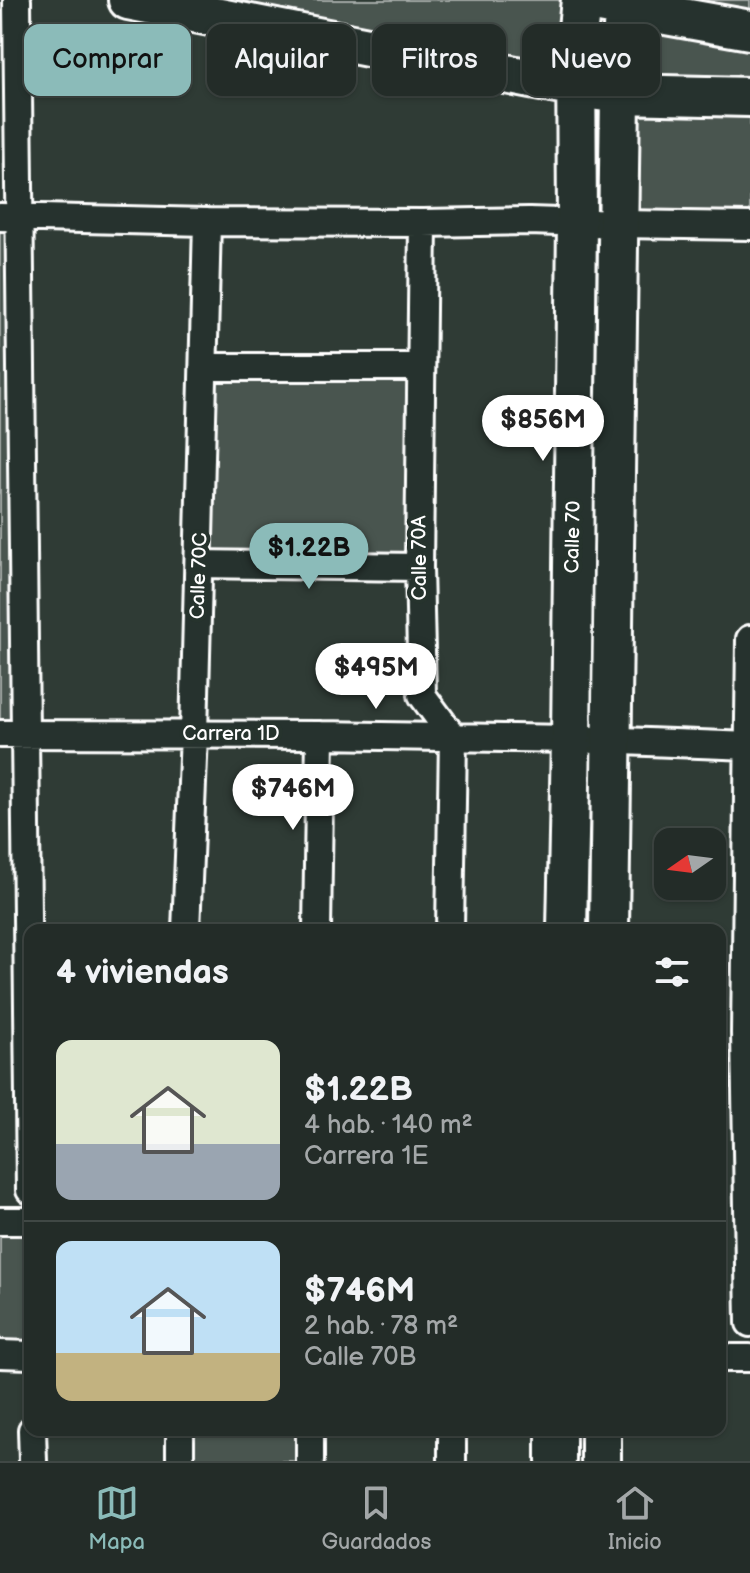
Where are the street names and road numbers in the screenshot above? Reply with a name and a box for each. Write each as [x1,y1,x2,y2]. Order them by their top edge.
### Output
street label: Calle 70 [560,500,586,574]
street label: Calle 70A [408,515,432,600]
street label: Calle 70C [185,532,213,620]
street label: Carrera 1D [182,722,280,746]

